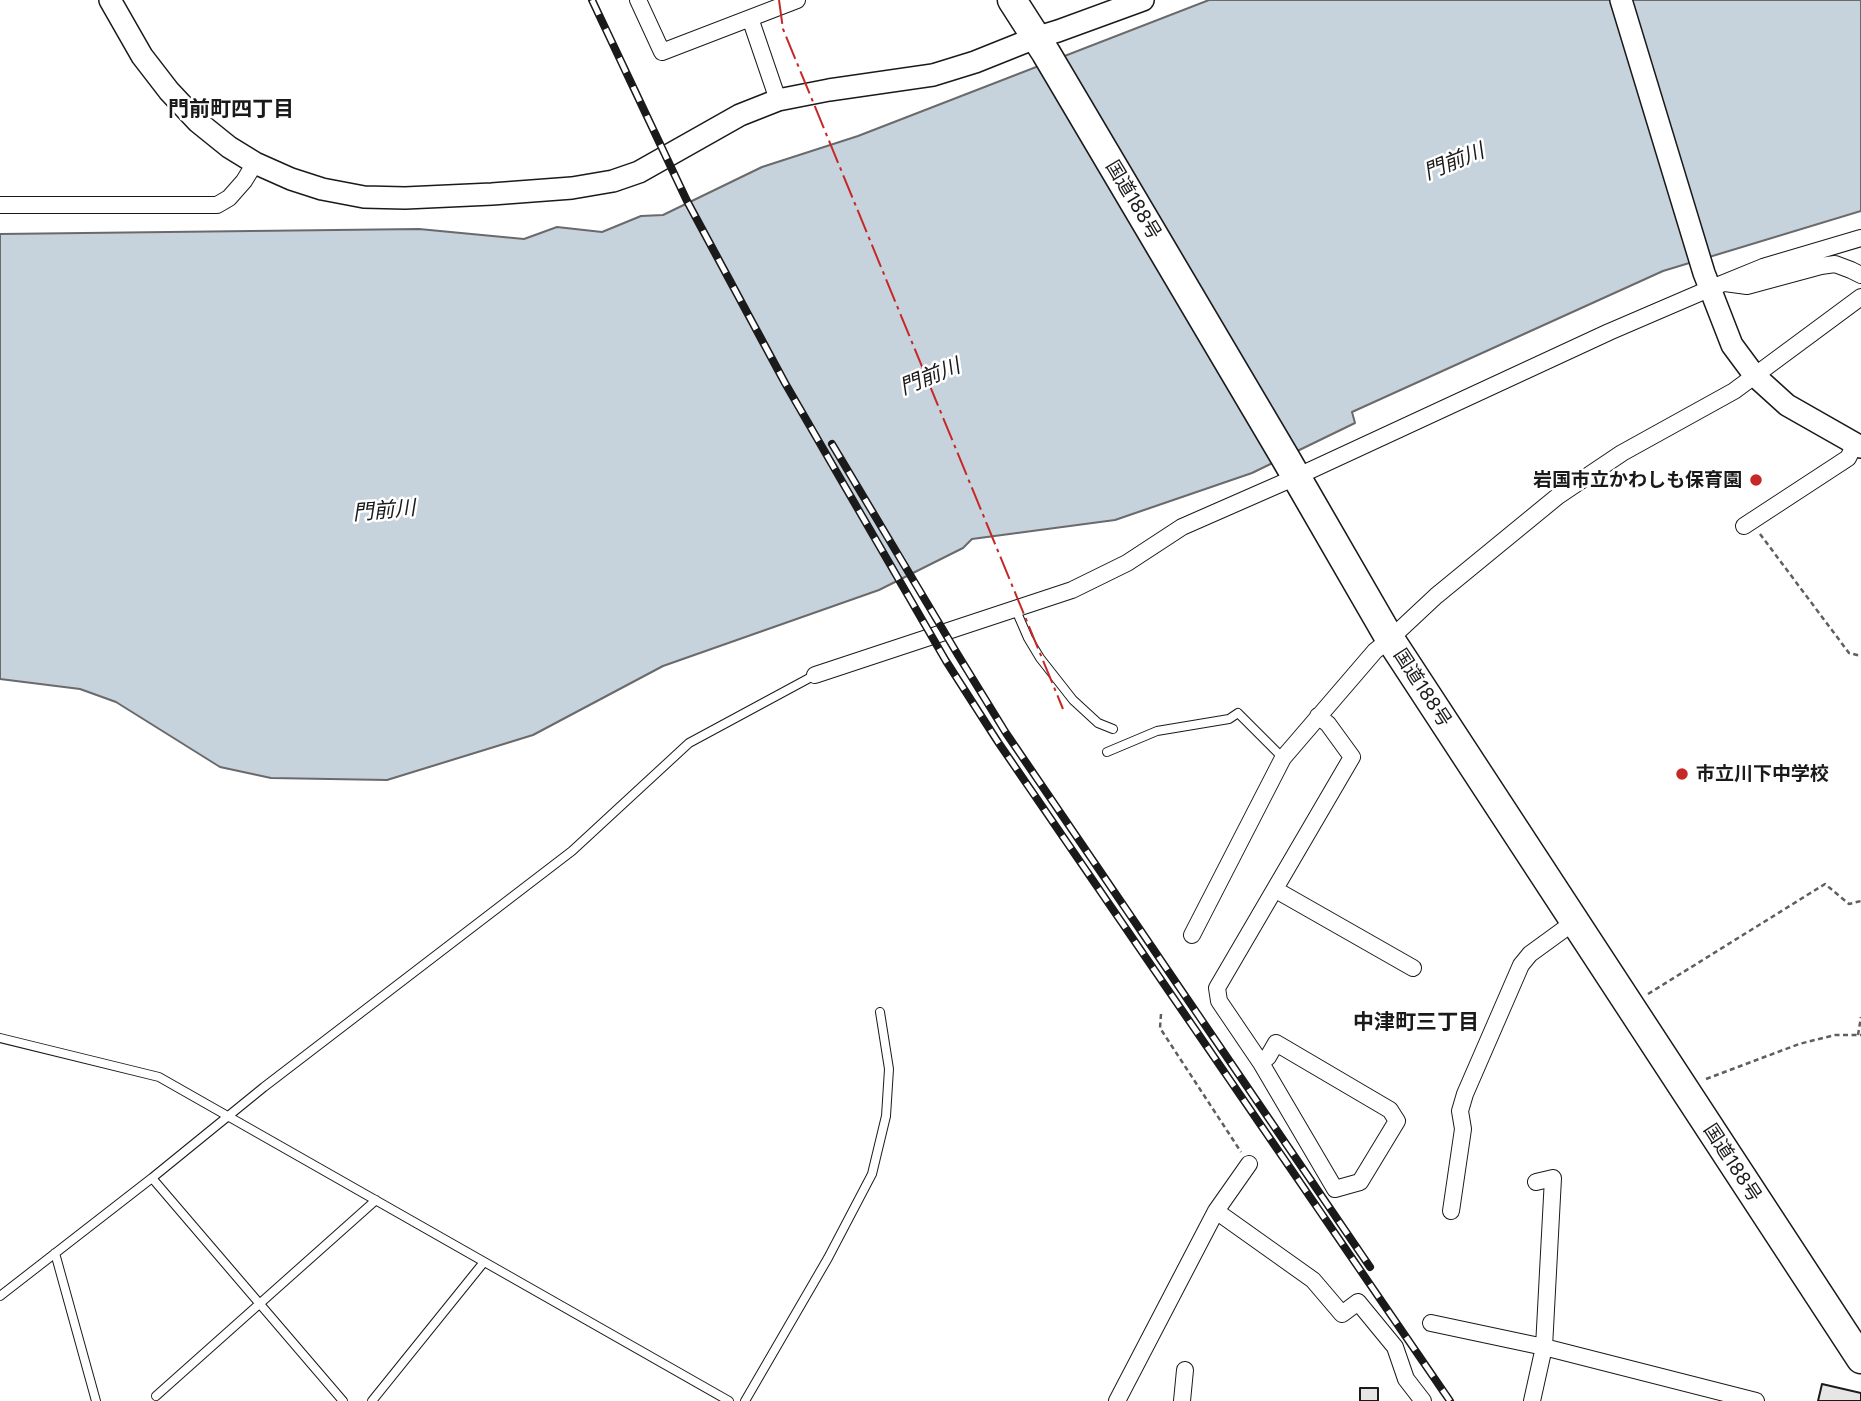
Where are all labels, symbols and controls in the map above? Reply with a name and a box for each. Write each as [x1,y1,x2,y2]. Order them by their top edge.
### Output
district label: 門前町四丁目 [168,97,294,123]
water label: 門前川 [1420,139,1488,185]
street label: 国道188号 [1101,156,1165,244]
water label: 門前川 [896,354,964,400]
place label: 岩国市立かわしも保育園 [1533,469,1742,491]
marker: 岩国市立かわしも保育園 [1748,472,1764,488]
water label: 門前川 [352,496,416,526]
street label: 国道188号 [1388,645,1456,731]
place label: 市立川下中学校 [1696,763,1829,785]
marker: 市立川下中学校 [1674,766,1690,782]
district label: 中津町三丁目 [1353,1010,1479,1036]
street label: 国道188号 [1698,1120,1766,1206]

